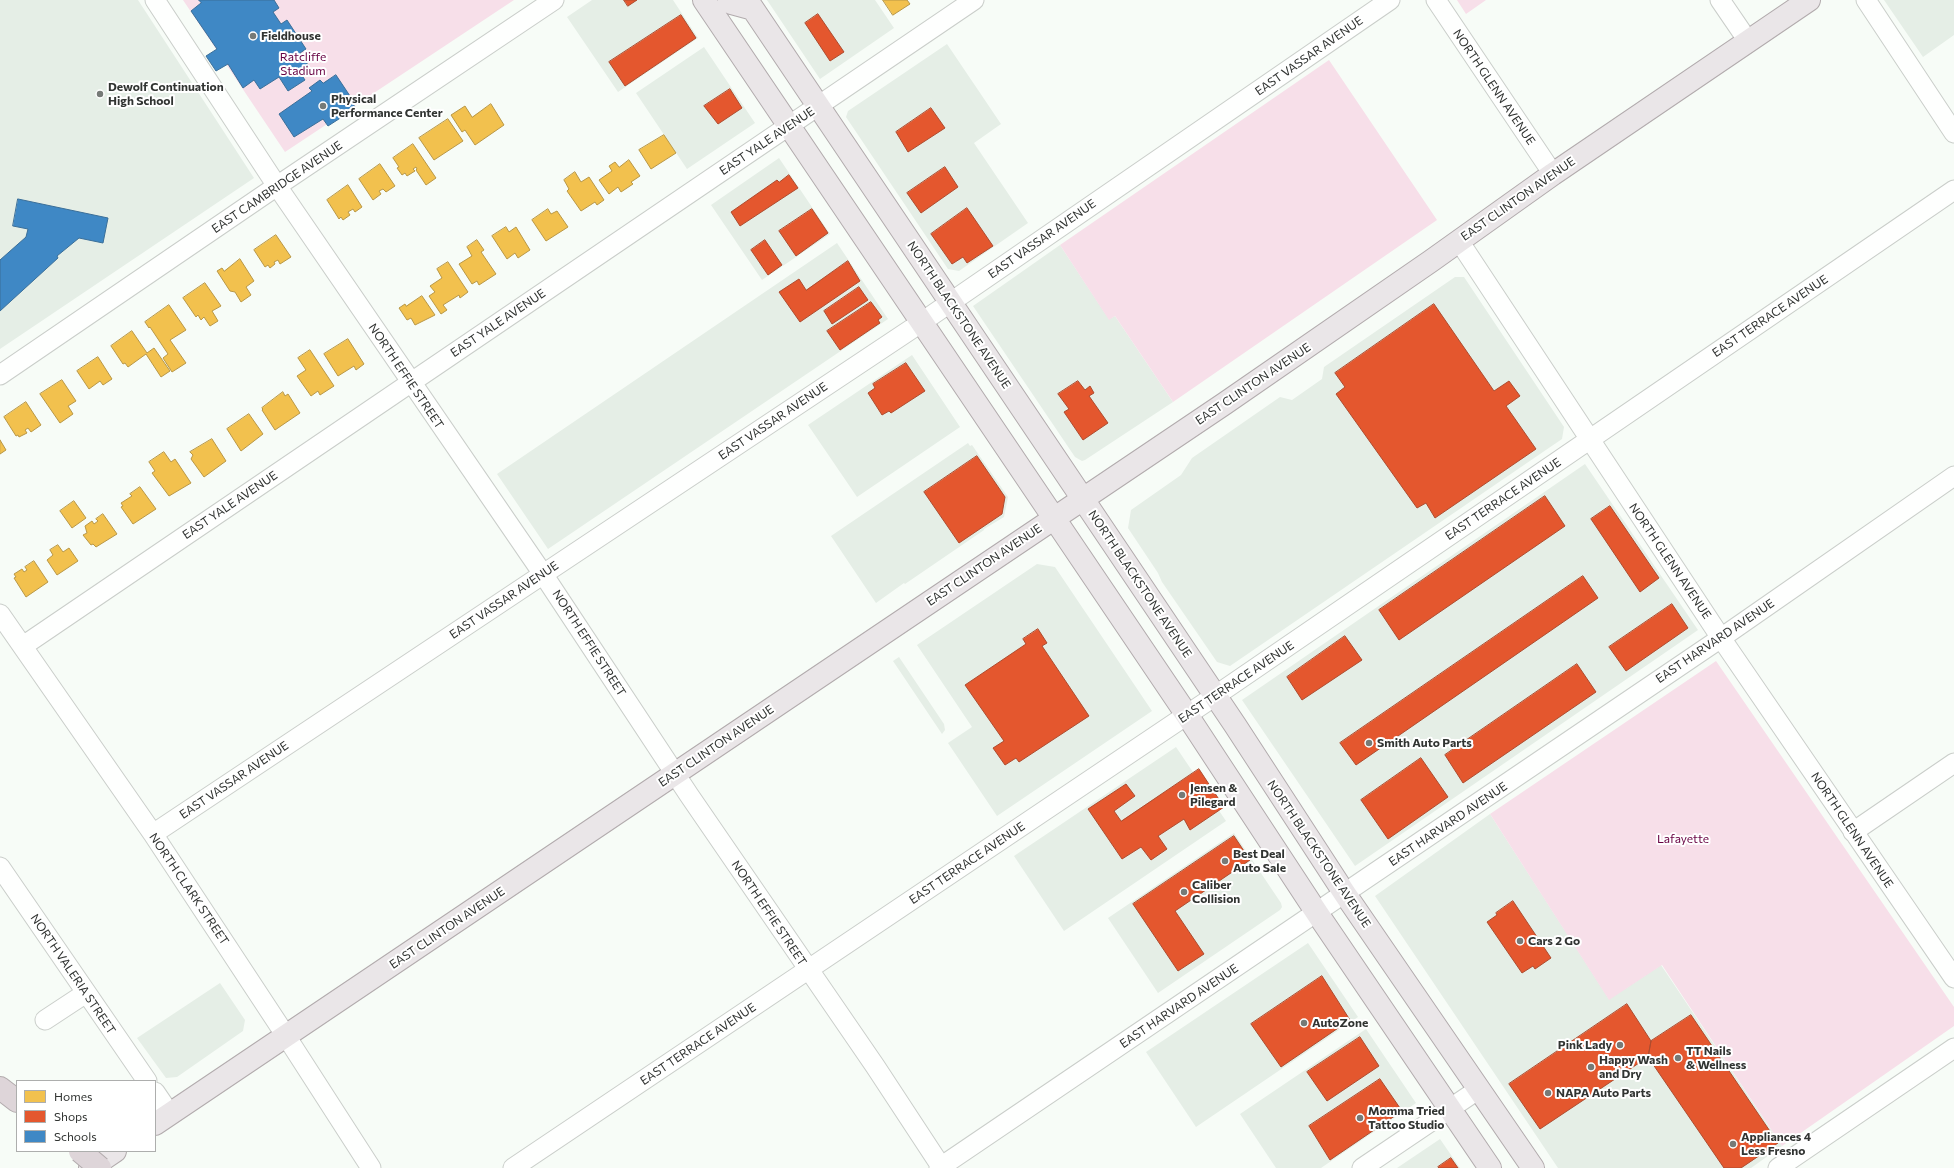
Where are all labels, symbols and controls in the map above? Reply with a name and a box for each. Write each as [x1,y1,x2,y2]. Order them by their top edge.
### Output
street label: EAST VASSAR AVENUE [1252,13,1366,99]
street label: NORTH GLENN AVENUE [1450,26,1538,148]
place label: Fieldhouse [261,29,321,43]
marker: Fieldhouse [248,31,258,41]
park label: Ratcliffe Stadium [280,50,326,78]
place label: Dewolf Continuation High School [108,80,224,108]
marker: Dewolf Continuation High School [95,89,105,99]
place label: Physical Performance Center [331,92,443,120]
marker: Physical Performance Center [318,101,328,111]
street label: EAST YALE AVENUE [717,104,817,178]
street label: EAST CAMBRIDGE AVENUE [209,138,345,236]
street label: EAST CLINTON AVENUE [1458,154,1578,244]
street label: EAST VASSAR AVENUE [985,196,1099,282]
street label: NORTH BLACKSTONE AVENUE [904,239,1014,391]
street label: EAST TERRACE AVENUE [1709,272,1831,360]
street label: EAST YALE AVENUE [448,286,548,360]
street label: NORTH EFFIE STREET [365,321,447,431]
street label: EAST CLINTON AVENUE [1193,340,1313,428]
street label: EAST VASSAR AVENUE [716,379,830,463]
street label: EAST TERRACE AVENUE [1442,455,1564,543]
street label: EAST YALE AVENUE [180,468,280,542]
street label: NORTH GLENN AVENUE [1626,500,1714,622]
street label: NORTH BLACKSTONE AVENUE [1085,508,1195,660]
street label: EAST CLINTON AVENUE [924,521,1044,609]
street label: EAST VASSAR AVENUE [447,558,561,642]
street label: NORTH EFFIE STREET [549,587,629,699]
street label: EAST HARVARD AVENUE [1653,596,1777,686]
street label: EAST TERRACE AVENUE [1175,638,1297,726]
street label: EAST CLINTON AVENUE [656,702,776,790]
place label: Smith Auto Parts [1377,736,1472,750]
street label: EAST VASSAR AVENUE [177,738,291,822]
marker: Smith Auto Parts [1364,738,1374,748]
street label: NORTH GLENN AVENUE [1808,769,1896,891]
street label: NORTH BLACKSTONE AVENUE [1264,778,1374,930]
street label: EAST HARVARD AVENUE [1386,779,1510,869]
place label: Jensen & Pilegard [1190,781,1237,809]
marker: Jensen & Pilegard [1177,790,1187,800]
street label: EAST TERRACE AVENUE [906,819,1028,907]
street label: NORTH CLARK STREET [146,830,232,948]
park label: Lafayette [1657,832,1709,846]
place label: Best Deal Auto Sale [1233,847,1286,875]
marker: Best Deal Auto Sale [1220,856,1230,866]
street label: NORTH EFFIE STREET [728,858,810,968]
place label: Caliber Collision [1192,878,1240,906]
street label: EAST CLINTON AVENUE [387,884,507,972]
marker: Caliber Collision [1179,887,1189,897]
street label: NORTH VALERIA STREET [27,911,119,1037]
place label: Cars 2 Go [1528,934,1580,948]
marker: Cars 2 Go [1515,936,1525,946]
street label: EAST HARVARD AVENUE [1117,961,1241,1051]
street label: EAST TERRACE AVENUE [637,1000,759,1088]
place label: AutoZone [1312,1016,1368,1030]
marker: AutoZone [1299,1018,1309,1028]
place label: Pink Lady [1558,1038,1612,1052]
marker: Pink Lady [1615,1040,1625,1050]
place label: TT Nails & Wellness [1686,1044,1746,1072]
place label: Happy Wash and Dry [1599,1053,1668,1081]
marker: TT Nails & Wellness [1673,1053,1683,1063]
marker: Happy Wash and Dry [1586,1062,1596,1072]
legend [16,1080,156,1152]
place label: NAPA Auto Parts [1556,1086,1651,1100]
marker: NAPA Auto Parts [1543,1088,1553,1098]
text: Homes [54,1089,92,1103]
place label: Momma Tried Tattoo Studio [1368,1104,1445,1132]
text: Shops [54,1109,88,1123]
marker: Momma Tried Tattoo Studio [1355,1113,1365,1123]
text: Schools [54,1129,97,1143]
place label: Appliances 4 Less Fresno [1741,1130,1811,1158]
marker: Appliances 4 Less Fresno [1728,1139,1738,1149]

